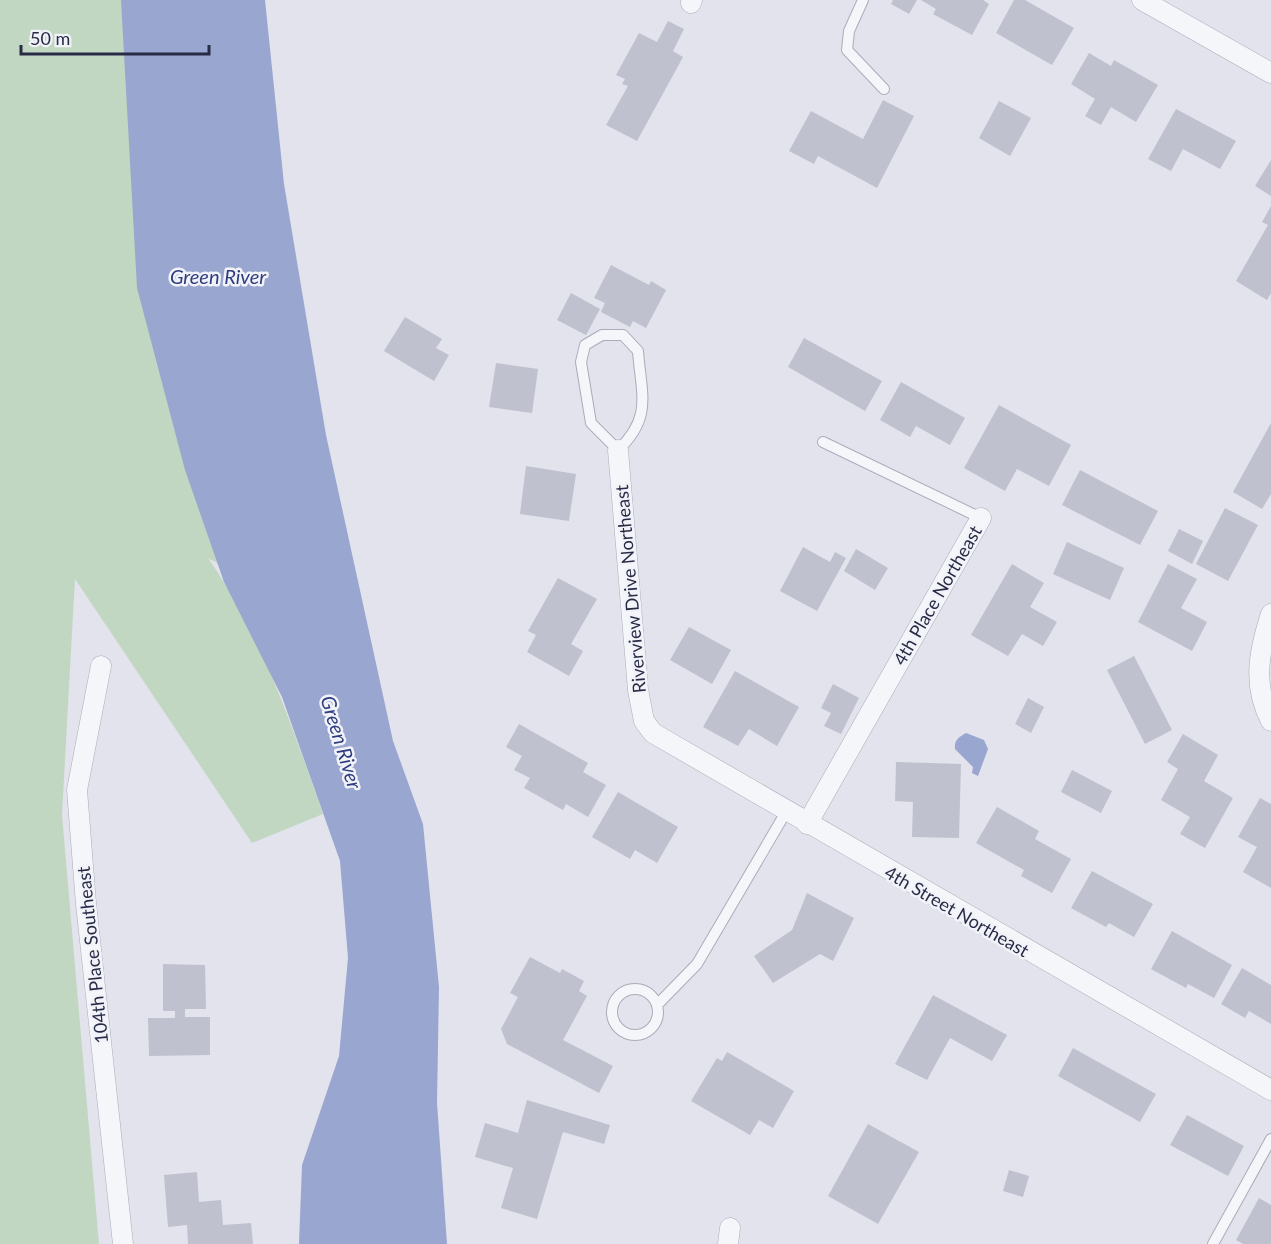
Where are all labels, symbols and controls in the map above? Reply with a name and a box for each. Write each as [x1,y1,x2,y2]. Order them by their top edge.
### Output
scale bar [21,18,208,56]
text: 50 m [30,27,70,49]
water label: Green River [170,264,267,288]
street label: Riverview Drive Northeast [610,483,650,694]
street label: 4th Place Northeast [888,521,986,669]
water label: Green River [316,693,368,793]
street label: 4th Street Northeast [881,861,1034,962]
street label: 104th Place Southeast [72,865,112,1045]

